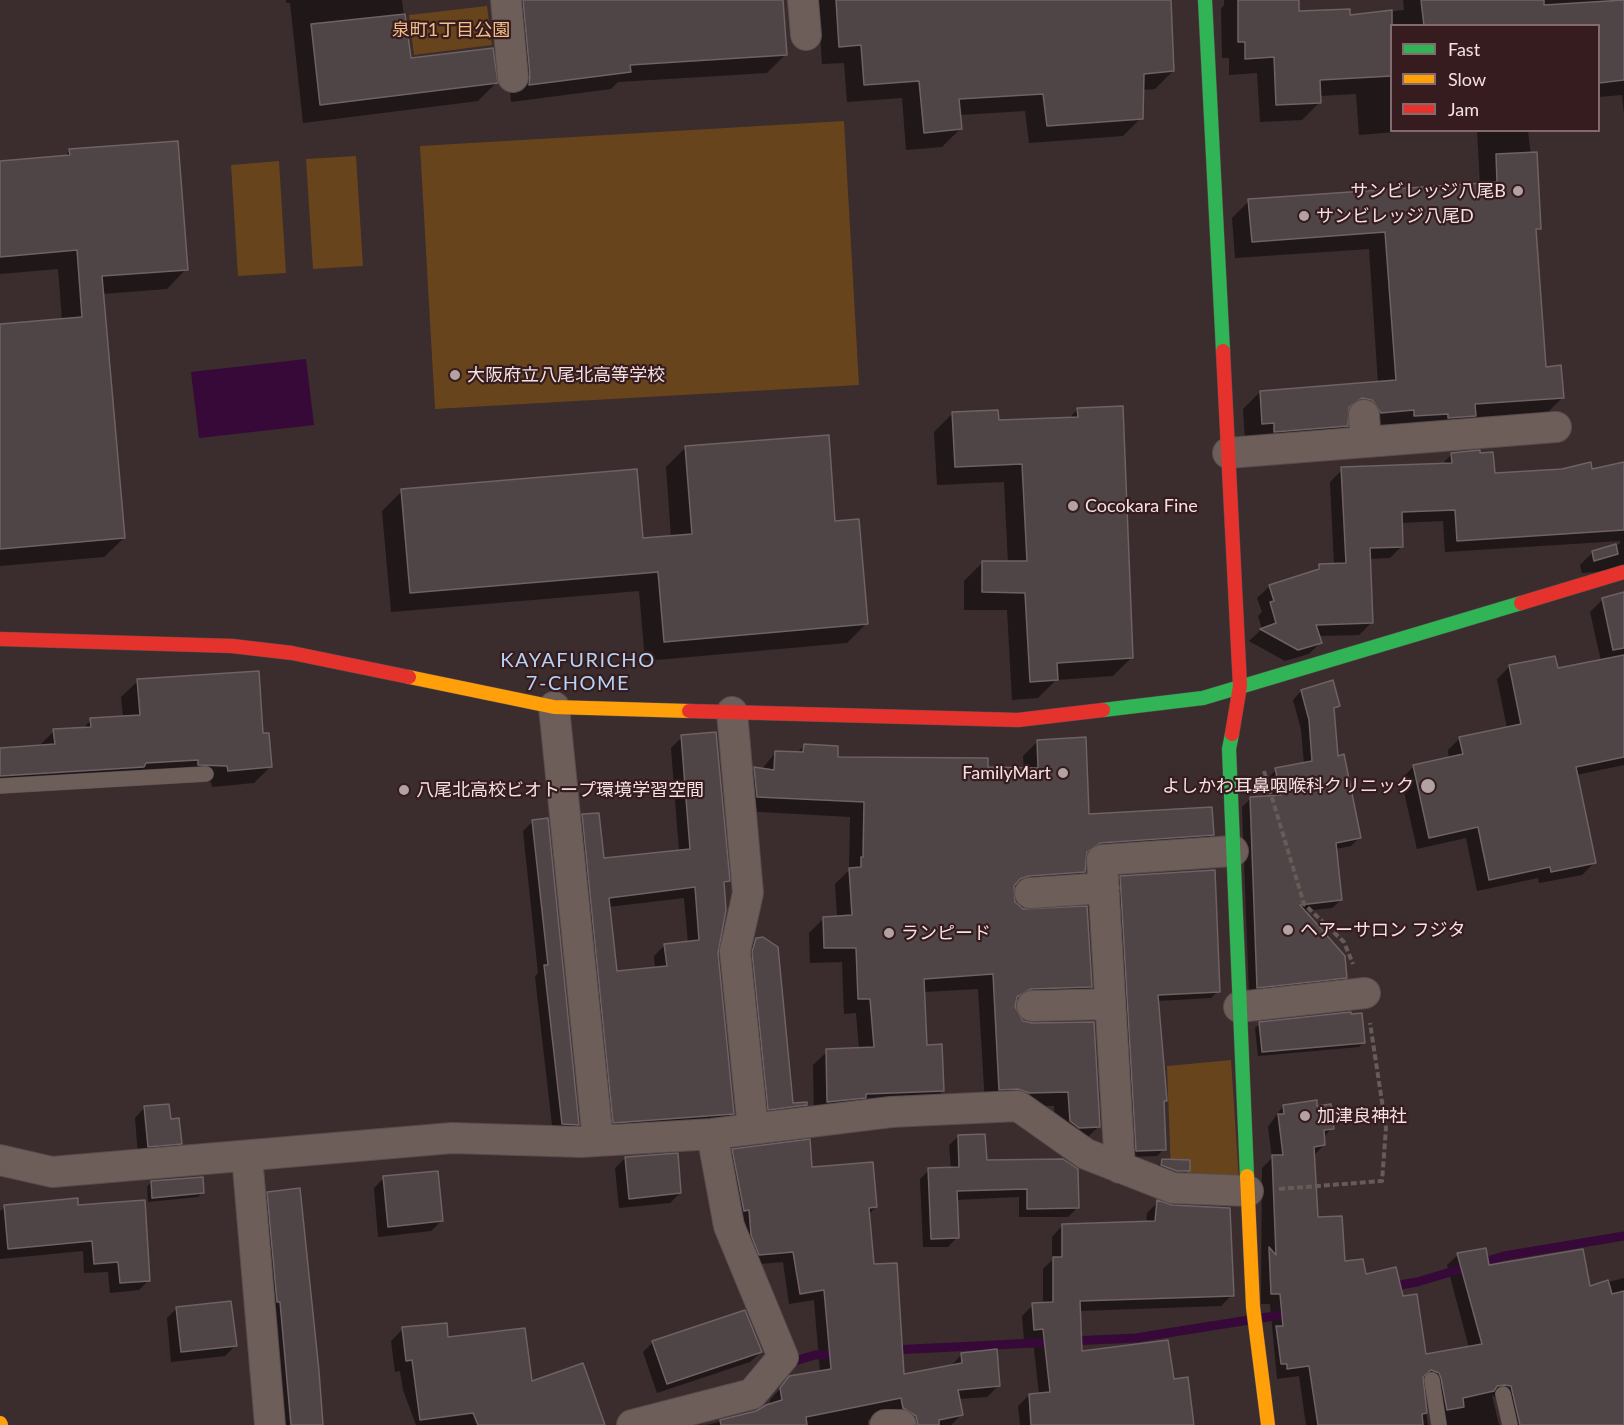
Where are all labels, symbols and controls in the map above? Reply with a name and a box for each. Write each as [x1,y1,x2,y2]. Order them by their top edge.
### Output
park label: 泉町1丁目公園 [392,19,510,41]
legend [1390,24,1600,132]
text: Fast [1448,38,1480,60]
text: Slow [1448,68,1486,90]
text: Jam [1448,98,1479,120]
place label: サンビレッジ八尾B [1350,180,1506,202]
marker: サンビレッジ八尾B [1511,184,1525,198]
place label: サンビレッジ八尾D [1316,205,1474,227]
marker: サンビレッジ八尾D [1297,209,1311,223]
place label: 大阪府立八尾北高等学校 [467,364,665,386]
marker: 大阪府立八尾北高等学校 [448,368,462,382]
place label: Cocokara Fine [1085,495,1198,517]
marker: Cocokara Fine [1066,499,1080,513]
district label: KAYAFURICHO 7-CHOME [500,649,656,696]
place label: FamilyMart [962,762,1051,784]
marker: FamilyMart [1056,766,1070,780]
place label: よしかわ耳鼻咽喉科クリニック [1162,775,1414,797]
marker: よしかわ耳鼻咽喉科クリニック [1419,777,1437,795]
place label: 八尾北高校ビオトープ環境学習空間 [416,779,704,801]
marker: 八尾北高校ビオトープ環境学習空間 [397,783,411,797]
place label: ヘアーサロン フジタ [1300,919,1466,941]
place label: ランピード [901,922,991,944]
marker: ヘアーサロン フジタ [1281,923,1295,937]
marker: ランピード [882,926,896,940]
place label: 加津良神社 [1317,1105,1407,1127]
marker: 加津良神社 [1298,1109,1312,1123]

